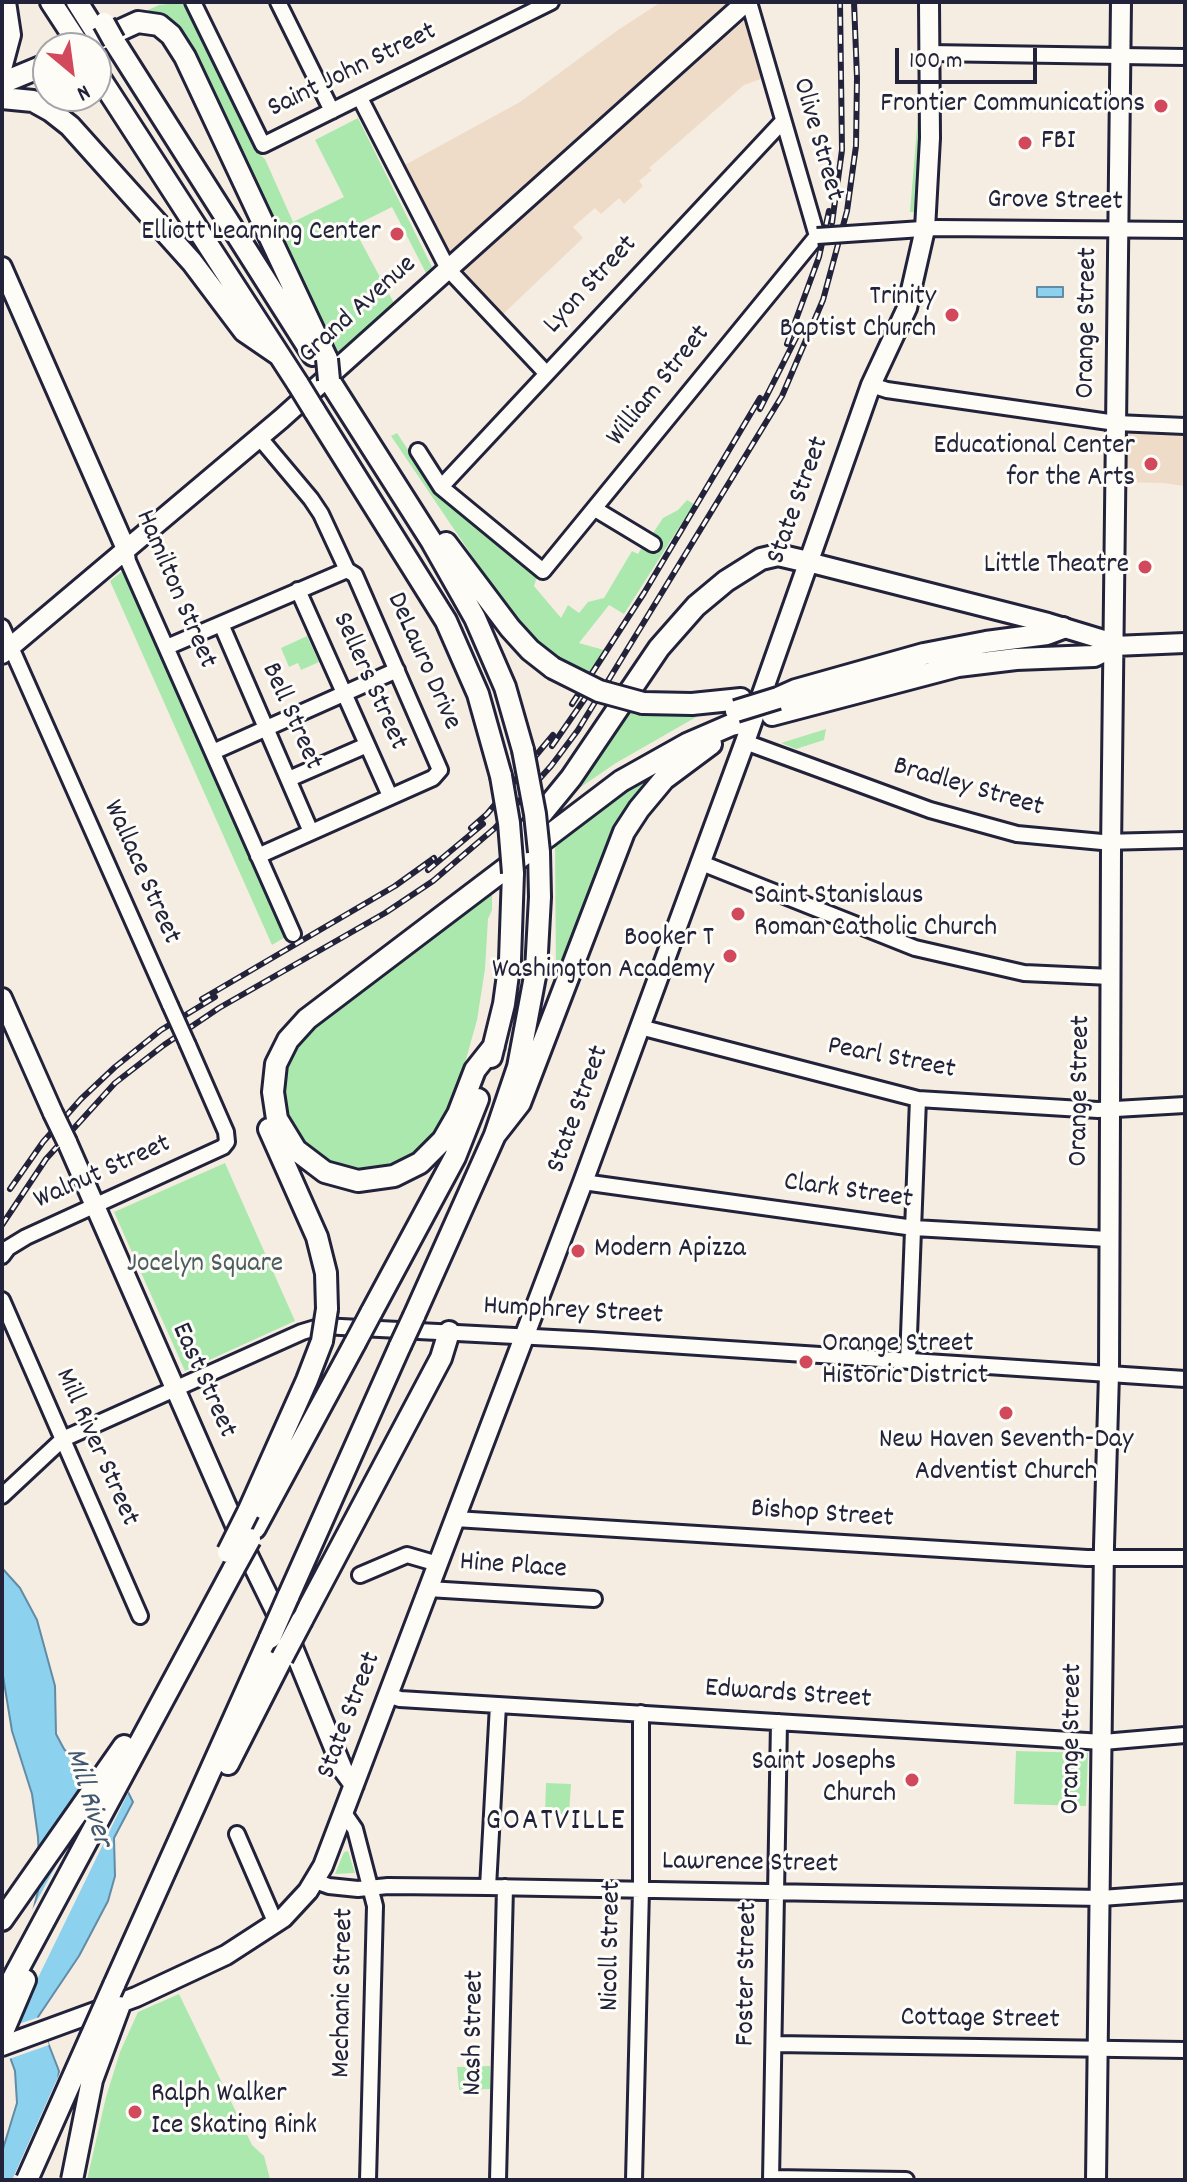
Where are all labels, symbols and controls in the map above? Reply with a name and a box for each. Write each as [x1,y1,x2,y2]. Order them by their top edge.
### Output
street label: Saint John Street [263,17,443,127]
north arrow [32,32,112,112]
scale bar [899,32,1041,82]
text: 100 m [909,45,962,79]
text: N [71,75,95,108]
street label: Olive Street [782,75,850,205]
place label: Frontier Communications [880,89,1145,123]
marker: Frontier Communications [1152,97,1170,115]
place label: FBI [1041,126,1075,160]
marker: FBI [1016,134,1034,152]
street label: Grove Street [987,185,1123,221]
place label: Elliott Learning Center [141,217,381,251]
marker: Elliott Learning Center [388,225,406,243]
street label: Lyon Street [538,230,646,342]
street label: Orange Street [1071,247,1107,399]
street label: Grand Avenue [293,249,425,373]
place label: Trinity Baptist Church [780,282,936,348]
marker: Trinity Baptist Church [943,306,961,324]
street label: William Street [601,320,719,454]
place label: Educational Center for the Arts [934,431,1135,497]
street label: State Street [761,433,839,569]
marker: Educational Center for the Arts [1142,455,1160,473]
street label: Hamilton Street [126,506,222,674]
place label: Little Theatre [984,550,1129,584]
marker: Little Theatre [1136,558,1154,576]
street label: DeLauro Drive [377,588,467,736]
street label: Sellers Street [323,608,413,756]
street label: Bell Street [252,658,328,776]
street label: Bradley Street [889,752,1047,826]
street label: Wallace Street [93,796,187,950]
place label: Saint Stanislaus Roman Catholic Church [754,881,997,947]
marker: Saint Stanislaus Roman Catholic Church [729,905,747,923]
place label: Booker T Washington Academy [492,923,714,989]
marker: Booker T Washington Academy [721,947,739,965]
street label: Orange Street [1064,1015,1100,1167]
street label: Pearl Street [824,1031,958,1089]
street label: State Street [541,1042,619,1178]
street label: Walnut Street [30,1129,176,1219]
street label: Clark Street [781,1167,915,1219]
place label: Modern Apizza [594,1234,746,1268]
marker: Modern Apizza [569,1242,587,1260]
park label: Jocelyn Square [127,1249,283,1283]
street label: Humphrey Street [482,1292,664,1334]
street label: East Street [162,1318,242,1444]
place label: Orange Street Historic District [822,1329,988,1395]
marker: Orange Street Historic District [797,1353,815,1371]
street label: Mill River Street [45,1364,145,1532]
marker: New Haven Seventh-Day Adventist Church [997,1404,1015,1422]
place label: New Haven Seventh-Day Adventist Church [879,1425,1133,1491]
street label: Bishop Street [750,1494,894,1538]
street label: Hine Place [458,1548,568,1588]
street label: State Street [311,1648,391,1784]
street label: Orange Street [1056,1663,1092,1815]
street label: Edwards Street [704,1673,872,1719]
water label: Mill River [54,1744,118,1852]
place label: Saint Josephs Church [751,1747,896,1813]
marker: Saint Josephs Church [903,1771,921,1789]
district label: GOATVILLE [486,1806,626,1842]
street label: Lawrence Street [662,1847,838,1883]
street label: Nicoll Street [595,1880,631,2012]
street label: Foster Street [731,1902,767,2046]
street label: Mechanic Street [327,1908,363,2078]
street label: Nash Street [458,1970,494,2096]
street label: Cottage Street [900,2003,1060,2039]
place label: Ralph Walker Ice Skating Rink [151,2079,317,2145]
marker: Ralph Walker Ice Skating Rink [126,2103,144,2121]

